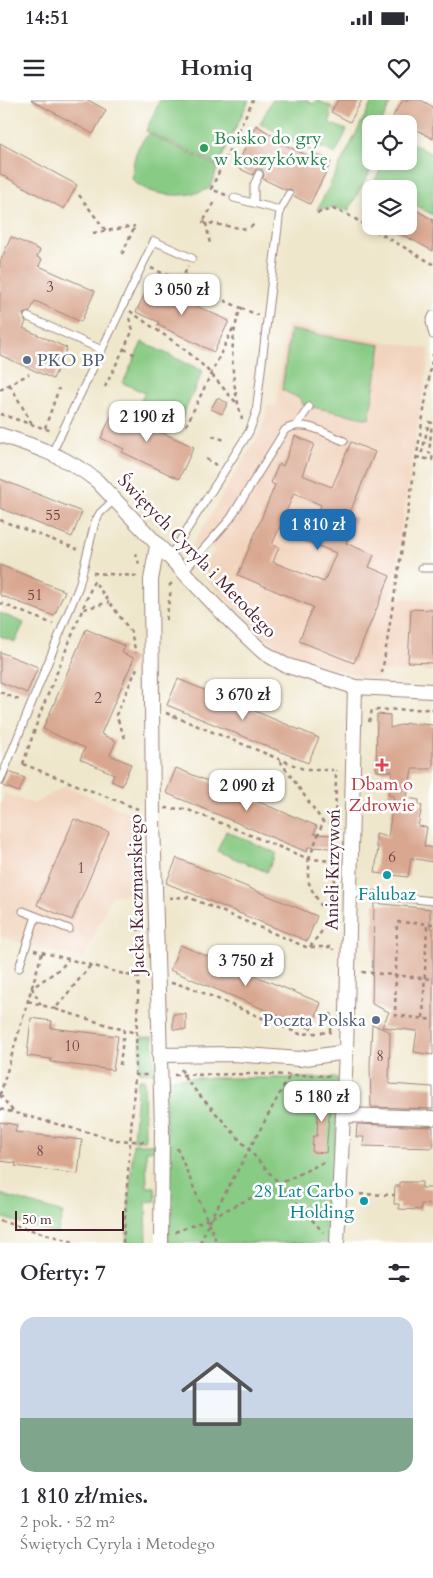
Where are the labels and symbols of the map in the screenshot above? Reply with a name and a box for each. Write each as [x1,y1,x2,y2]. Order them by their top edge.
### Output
place label: Boisko do gry w koszykówkę [214,126,328,172]
marker: Boisko do gry w koszykówkę [198,142,210,154]
pin: 3 050 zł [130,274,234,316]
house number: 3 [46,277,54,297]
place label: PKO BP [37,348,105,373]
marker: PKO BP [21,354,33,366]
pin: 2 190 zł [95,400,199,443]
street label: Świętych Cyryla i Metodego [112,468,282,644]
house number: 55 [45,505,61,525]
pin: 1 810 zł [266,508,370,551]
house number: 51 [27,585,43,605]
pin: 3 670 zł [191,678,295,721]
house number: 2 [94,688,102,708]
marker: Dbam o Zdrowie [376,759,388,771]
pin: 2 090 zł [195,770,299,812]
place label: Dbam o Zdrowie [349,772,415,818]
street label: Anieli Krzywoń [319,807,347,931]
street label: Jacka Kaczmarskiego [123,814,151,977]
house number: 6 [388,847,396,867]
house number: 1 [77,858,85,878]
marker: Falubaz [381,869,393,881]
place label: Falubaz [358,882,416,907]
pin: 3 750 zł [194,944,298,987]
place label: Poczta Polska [263,1008,366,1033]
marker: Poczta Polska [370,1014,382,1026]
house number: 10 [64,1036,80,1056]
house number: 8 [376,1046,384,1066]
pin: 5 180 zł [270,1080,374,1123]
house number: 8 [36,1141,44,1161]
place label: 28 Lat Carbo Holding [254,1179,355,1225]
marker: 28 Lat Carbo Holding [358,1195,370,1207]
scale bar [15,1208,124,1231]

